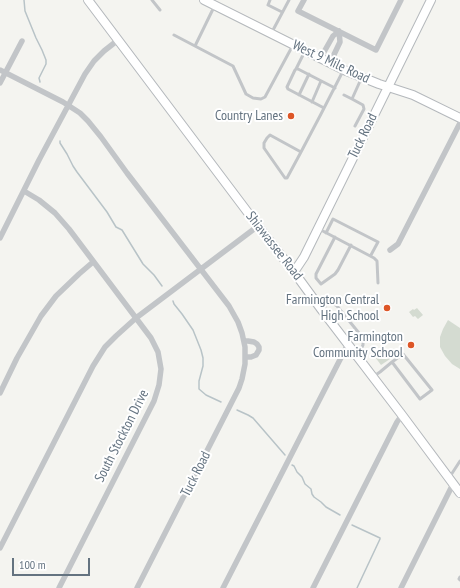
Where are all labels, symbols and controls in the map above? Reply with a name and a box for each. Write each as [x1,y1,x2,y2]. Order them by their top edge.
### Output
street label: West 9 Mile Road [290,37,372,87]
place label: Country Lanes [215,108,283,124]
marker: Country Lanes [286,111,296,121]
street label: Tuck Road [345,111,381,161]
street label: Shiawassee Road [242,208,306,284]
place label: Farmington Central High School [286,292,379,324]
marker: Farmington Central High School [382,303,392,313]
place label: Farmington Community School [313,329,403,362]
marker: Farmington Community School [406,340,416,350]
street label: South Stockton Drive [91,387,153,485]
street label: Tuck Road [178,449,214,499]
scale bar [14,550,92,576]
text: 100 m [19,557,46,572]

